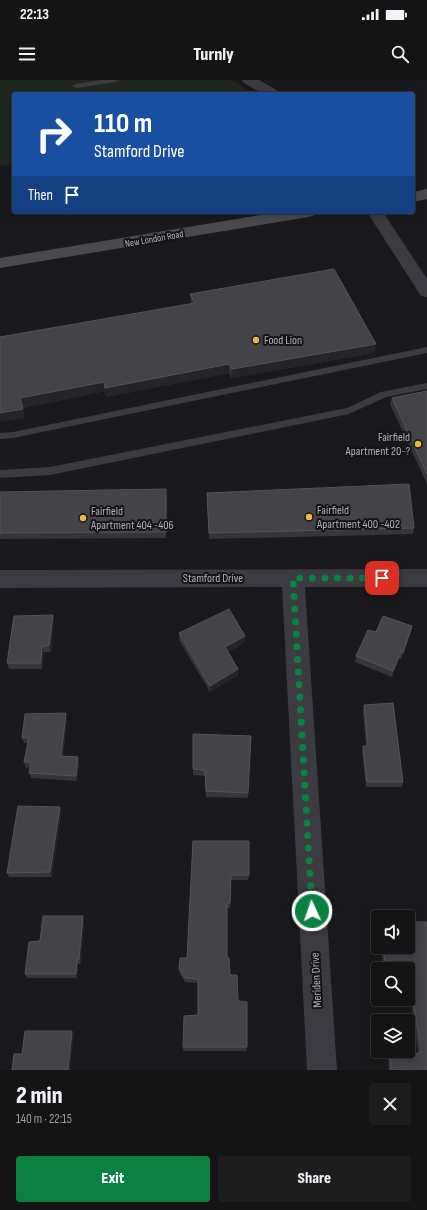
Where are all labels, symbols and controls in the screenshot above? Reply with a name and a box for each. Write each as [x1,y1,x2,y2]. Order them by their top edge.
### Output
text: 22:13 [20,5,49,24]
icon: menu [16,43,38,65]
icon: search [389,43,411,65]
text: Turnly [193,44,234,65]
text: 110 m [94,107,152,140]
icon: right [28,108,80,160]
text: Stamford Drive [94,141,185,162]
icon: arrive [61,184,83,206]
text: Then [28,186,53,205]
street label: New London Road [124,228,184,250]
place label: Food Lion [264,333,302,348]
marker: Food Lion [251,335,261,345]
place label: Fairfield Apartment 20-? [344,430,410,459]
marker: Fairfield Apartment 20-? [413,439,423,449]
place label: Fairfield Apartment 400 -402 [316,503,400,532]
place label: Fairfield Apartment 404 -406 [90,504,174,533]
marker: Fairfield Apartment 400 -402 [304,512,314,522]
marker: Fairfield Apartment 404 -406 [78,513,88,523]
pin [365,561,399,595]
icon: arrive [371,567,393,589]
street label: Stamford Drive [183,571,243,586]
position arrow [291,890,333,932]
map controls [371,910,415,1058]
button: sound [371,910,415,954]
street label: Meriden Drive [308,952,325,1008]
button: search [371,962,415,1006]
button: layers [371,1014,415,1058]
text: 2 min [16,1081,63,1110]
button: close [369,1083,411,1125]
text: 140 m · 22:15 [16,1111,72,1127]
button: Exit [16,1156,210,1202]
button: Share [218,1156,411,1202]

